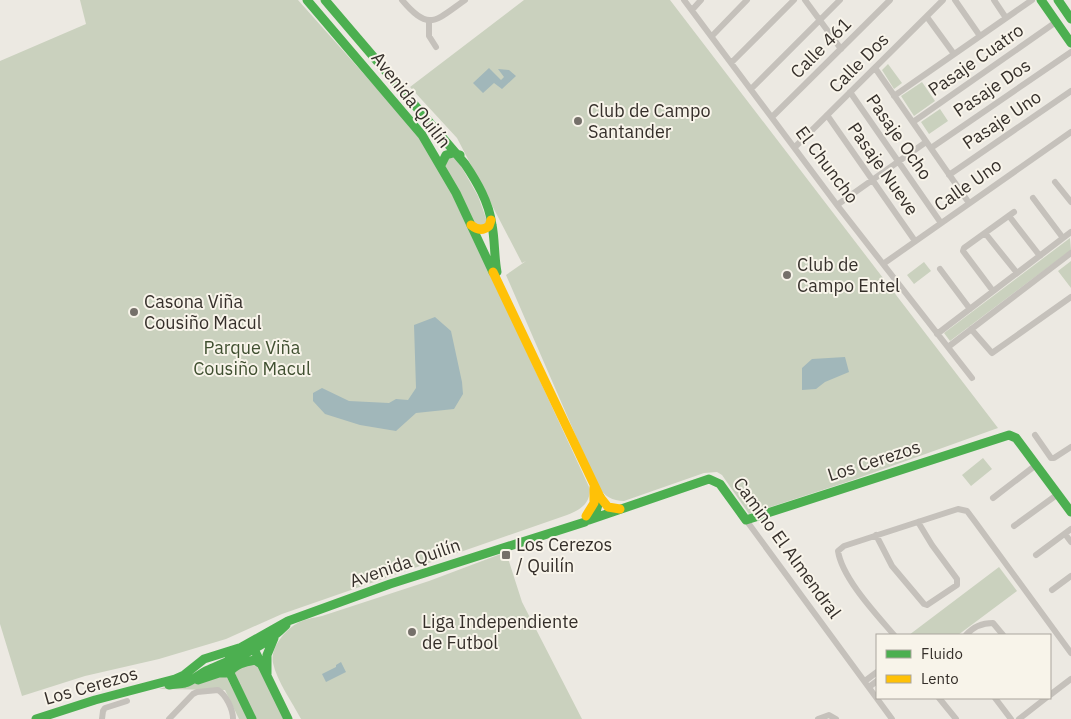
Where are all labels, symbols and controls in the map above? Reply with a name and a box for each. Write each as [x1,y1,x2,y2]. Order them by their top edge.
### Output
street label: Calle 461 [785,12,856,83]
street label: Pasaje Cuatro [924,18,1028,101]
street label: Calle Dos [824,28,893,97]
street label: Avenida Quilín [367,47,456,152]
street label: Pasaje Dos [949,53,1035,122]
street label: Pasaje Uno [958,85,1045,154]
street label: Pasaje Ocho [861,89,937,184]
place label: Club de Campo Santander [588,99,711,143]
marker: Club de Campo Santander [572,115,584,127]
street label: Pasaje Nueve [843,118,924,220]
street label: El Chuncho [791,121,864,208]
street label: Calle Uno [930,153,1006,216]
place label: Club de Campo Entel [797,253,900,297]
marker: Club de Campo Entel [781,269,793,281]
place label: Casona Viña Cousiño Macul [144,290,262,334]
marker: Casona Viña Cousiño Macul [128,306,140,318]
park label: Parque Viña Cousiño Macul [193,336,311,380]
street label: Los Cerezos [824,435,923,486]
street label: Camino El Almendral [728,473,846,623]
street label: Avenida Quilín [346,533,463,592]
place label: Los Cerezos / Quilín [516,533,612,577]
marker: Los Cerezos / Quilín [500,549,512,561]
place label: Liga Independiente de Futbol [422,610,578,654]
marker: Liga Independiente de Futbol [406,626,418,638]
legend [876,634,1051,699]
text: Fluido [921,644,963,663]
street label: Los Cerezos [41,661,140,710]
text: Lento [921,669,959,688]

